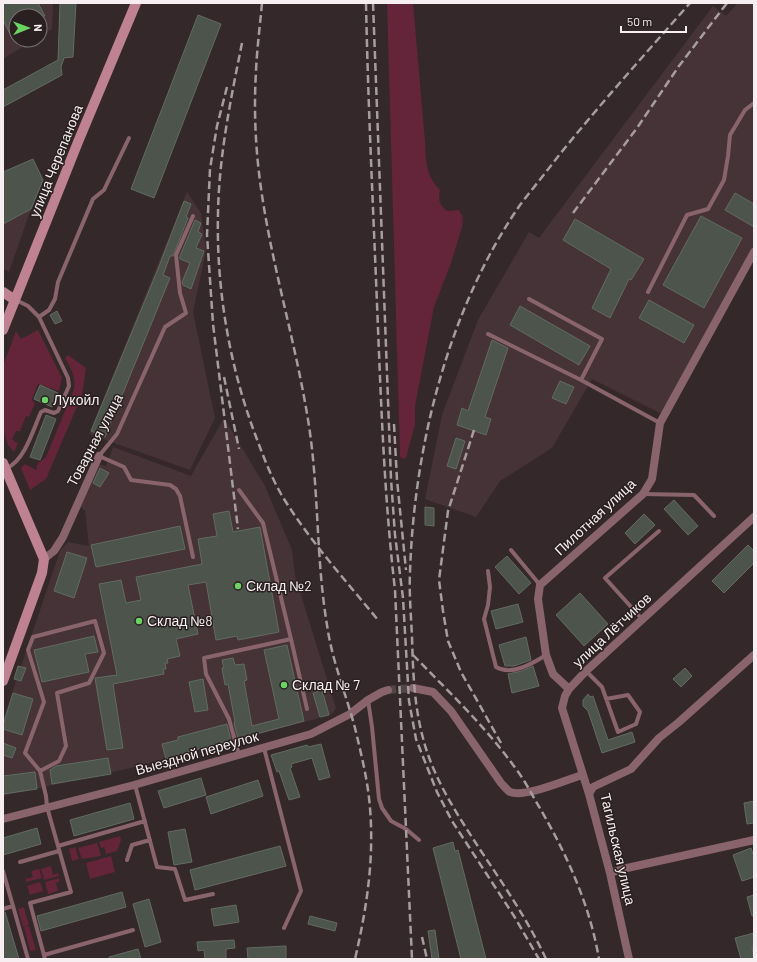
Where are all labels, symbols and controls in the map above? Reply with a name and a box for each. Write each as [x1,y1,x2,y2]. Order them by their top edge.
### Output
north arrow [8,8,48,48]
scale bar [621,8,686,34]
text: 50 m [627,14,652,28]
text: N [32,24,45,32]
street label: улица Черепанова [25,102,86,220]
street label: Товарная улица [63,390,126,489]
place label: Лукойл [53,391,99,408]
marker: Лукойл [40,395,50,405]
street label: Пилотная улица [551,475,639,558]
place label: Склад №2 [246,577,312,594]
marker: Склад №2 [233,581,243,591]
street label: улица Лётчиков [569,589,654,670]
place label: Склад №8 [147,612,213,629]
marker: Склад №8 [134,616,144,626]
place label: Склад № 7 [292,676,360,693]
marker: Склад № 7 [279,680,289,690]
street label: Выездной переулок [133,727,261,778]
street label: Тагильская улица [597,791,640,907]

